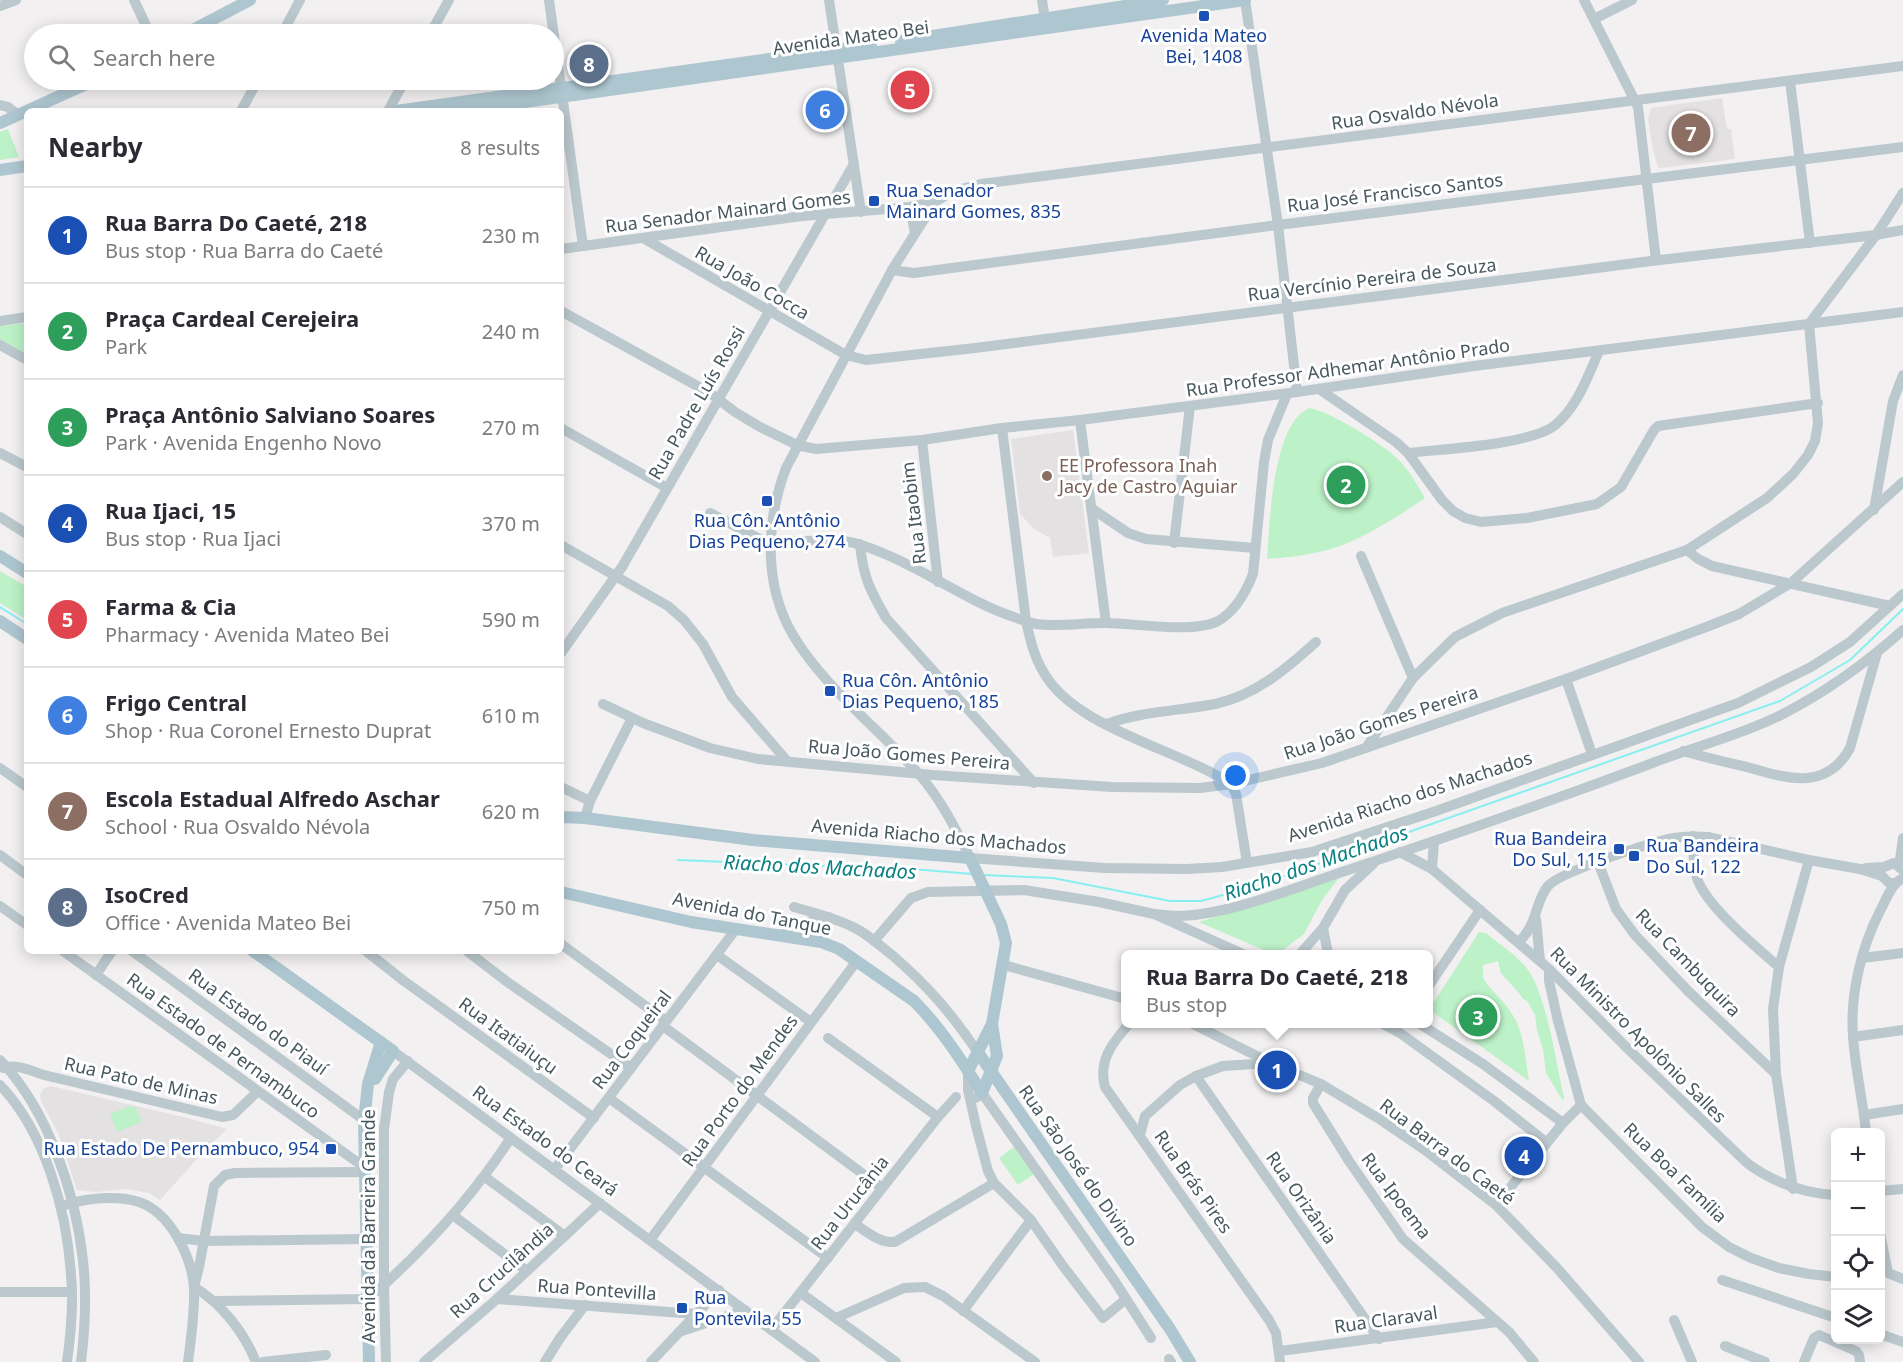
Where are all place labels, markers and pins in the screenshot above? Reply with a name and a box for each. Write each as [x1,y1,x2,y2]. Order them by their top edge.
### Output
marker: Avenida Mateo Bei, 1408 [1197,9,1211,23]
place label: Avenida Mateo Bei, 1408 [1141,23,1267,68]
pin: 8 [570,42,608,86]
pin: 5 [890,68,930,112]
pin: 6 [806,88,844,132]
pin: 7 [1672,110,1710,156]
place label: Rua Senador Mainard Gomes, 835 [886,178,1061,223]
marker: Rua Senador Mainard Gomes, 835 [867,194,881,208]
place label: EE Professora Inah Jacy de Castro Aguiar [1057,453,1238,498]
pin: 2 [1326,462,1366,508]
marker: EE Professora Inah Jacy de Castro Aguiar [1040,469,1054,483]
marker: Rua Côn. Antônio Dias Pequeno, 274 [760,494,774,508]
place label: Rua Côn. Antônio Dias Pequeno, 274 [689,508,845,553]
place label: Rua Côn. Antônio Dias Pequeno, 185 [842,668,999,713]
marker: Rua Côn. Antônio Dias Pequeno, 185 [823,684,837,698]
place label: Rua Bandeira Do Sul, 115 [1494,826,1607,871]
place label: Rua Bandeira Do Sul, 122 [1646,833,1759,878]
marker: Rua Bandeira Do Sul, 115 [1612,842,1626,856]
marker: Rua Bandeira Do Sul, 122 [1627,849,1641,863]
pin: 3 [1458,994,1498,1040]
pin: 1 [1258,1048,1296,1092]
pin: 4 [1504,1134,1544,1178]
place label: Rua Estado De Pernambuco, 954 [43,1136,319,1160]
marker: Rua Estado De Pernambuco, 954 [324,1142,338,1156]
place label: Rua Pontevila, 55 [694,1285,802,1330]
marker: Rua Pontevila, 55 [675,1301,689,1315]

